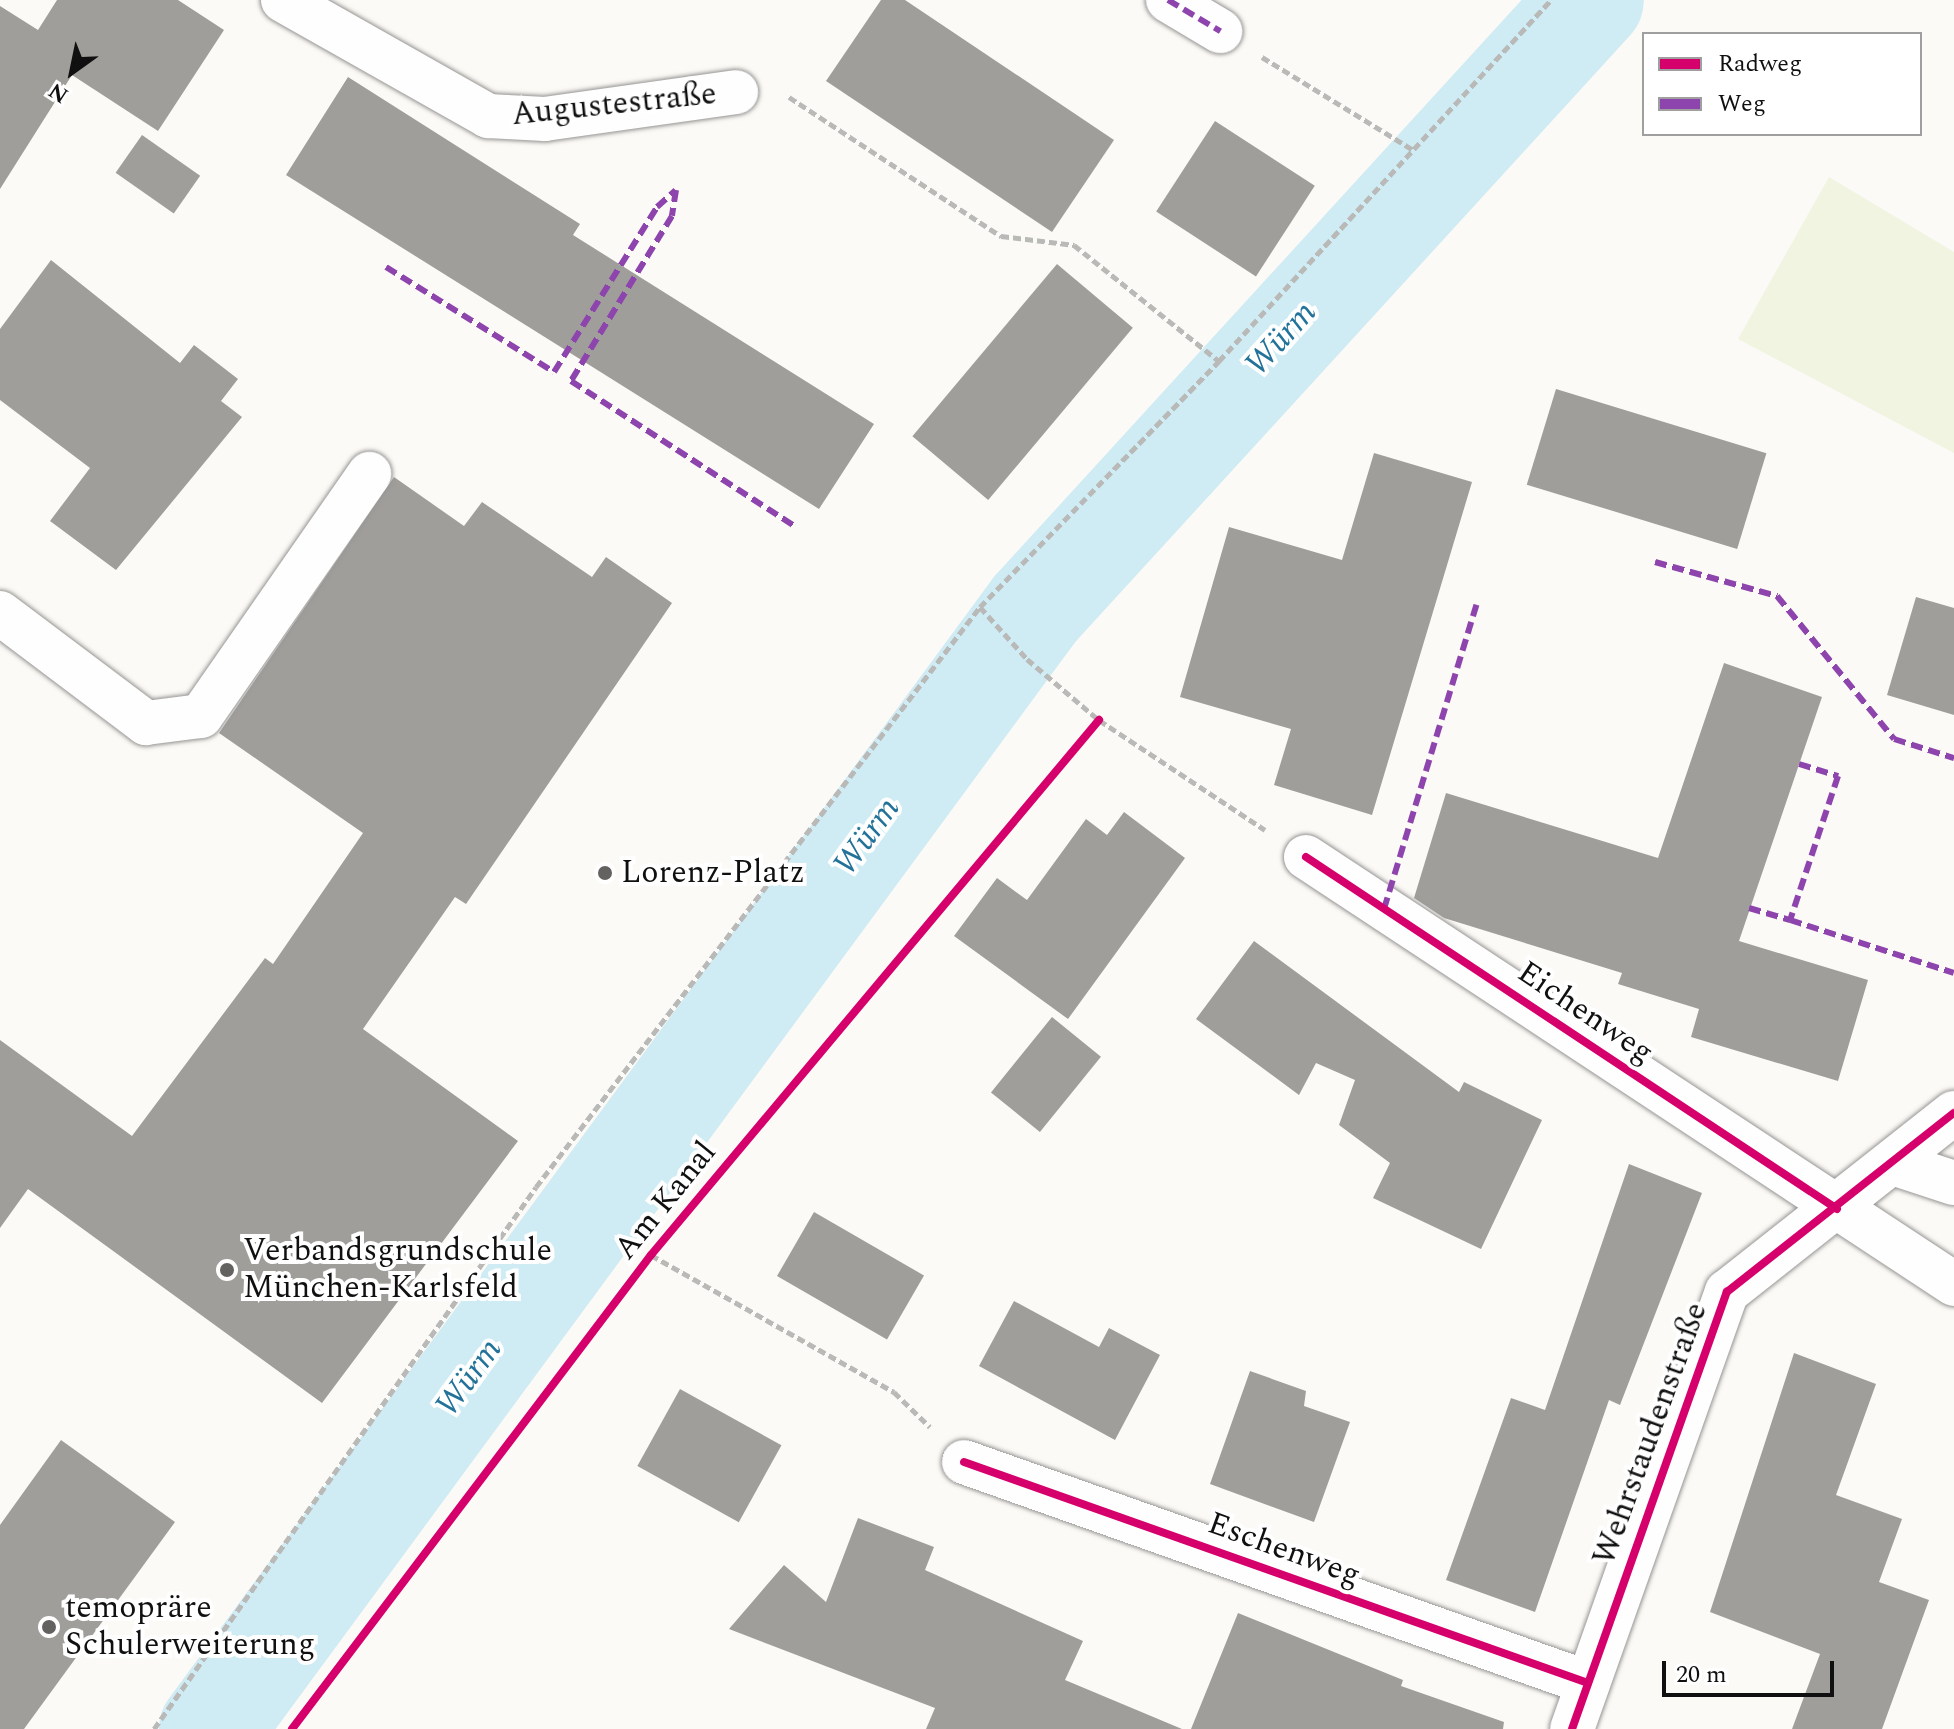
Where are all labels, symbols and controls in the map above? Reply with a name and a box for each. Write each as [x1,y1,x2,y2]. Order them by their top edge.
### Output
north arrow [32,32,112,112]
legend [1642,32,1922,136]
text: Radweg [1718,46,1802,82]
text: N [42,74,75,111]
street label: Augustestraße [510,75,718,135]
text: Weg [1718,86,1766,122]
water label: Würm [1237,293,1325,385]
water label: Würm [825,790,909,884]
place label: Lorenz-Platz [621,854,805,892]
marker: Lorenz-Platz [596,864,614,882]
street label: Eichenweg [1510,954,1660,1072]
street label: Am Kanal [607,1134,725,1268]
place label: Verbandsgrundschule München-Karlsfeld [243,1233,552,1308]
marker: Verbandsgrundschule München-Karlsfeld [218,1261,236,1279]
street label: Wehrstaudenstraße [1586,1297,1716,1571]
water label: Würm [427,1331,511,1425]
street label: Eschenweg [1202,1505,1366,1595]
place label: temopräre Schulerweiterung [65,1590,315,1665]
marker: temopräre Schulerweiterung [40,1618,58,1636]
scale bar [1666,1645,1838,1695]
text: 20 m [1676,1657,1727,1693]

